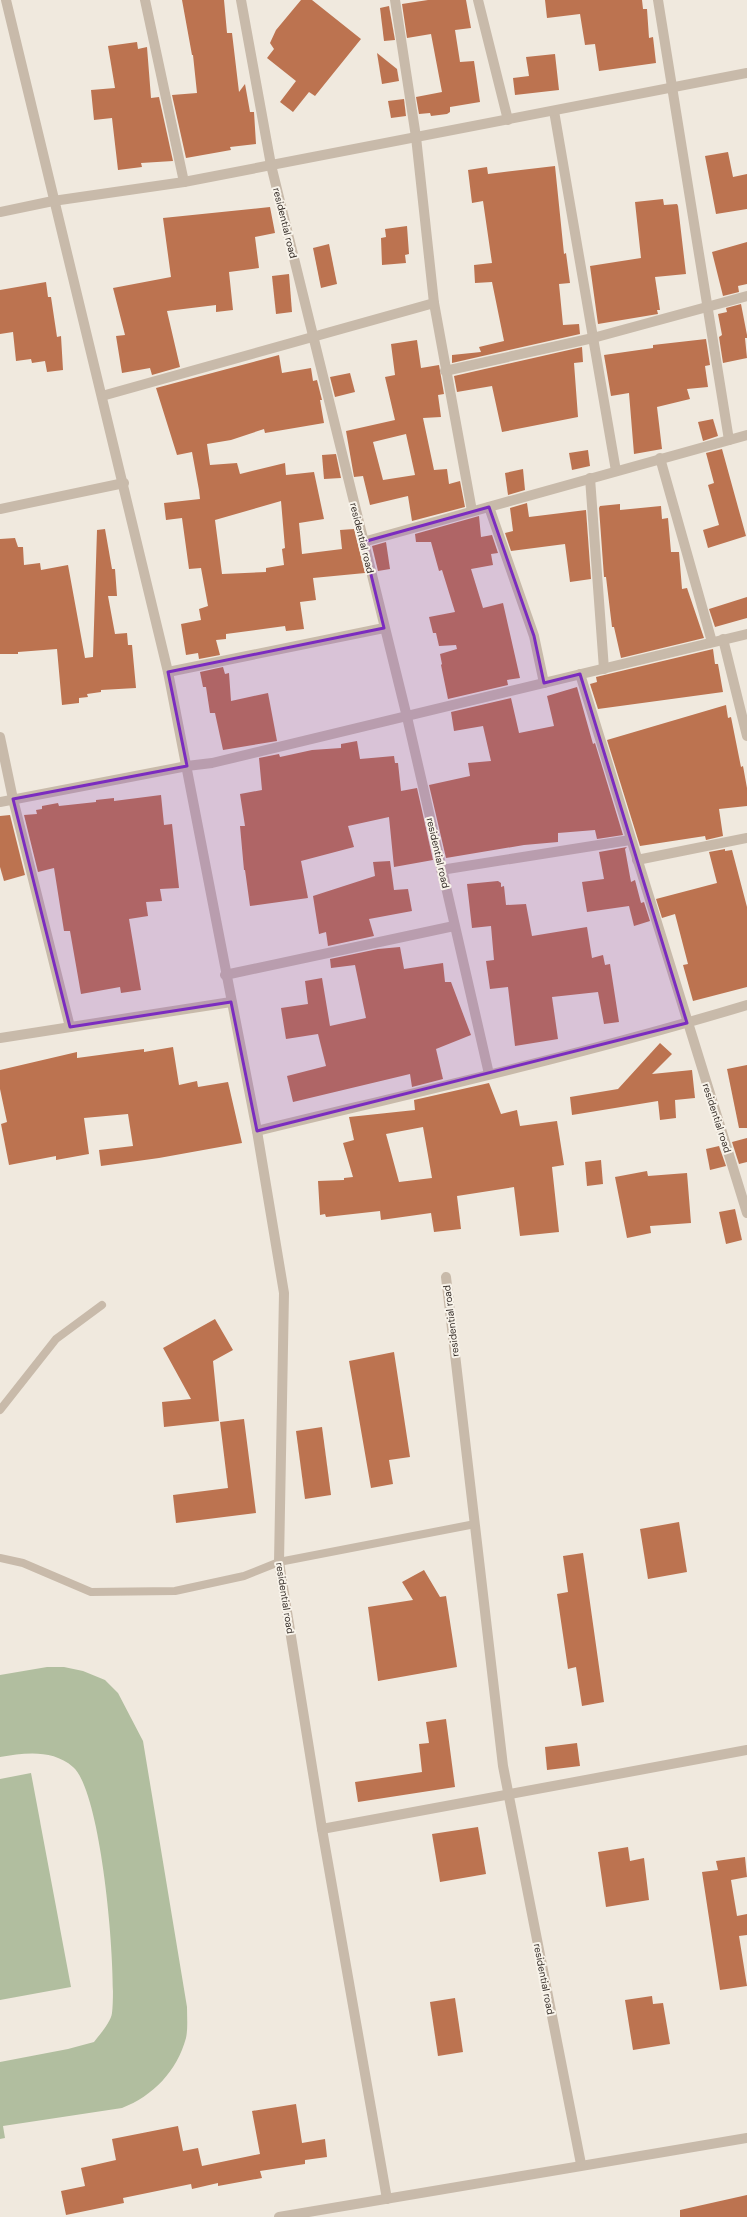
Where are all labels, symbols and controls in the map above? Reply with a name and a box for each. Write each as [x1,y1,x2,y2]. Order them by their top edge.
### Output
street label: residential road [270,186,300,260]
street label: residential road [347,501,377,575]
street label: residential road [424,816,452,890]
street label: residential road [700,1082,734,1154]
street label: residential road [440,1284,462,1358]
street label: residential road [273,1561,297,1635]
street label: residential road [531,1942,557,2016]

